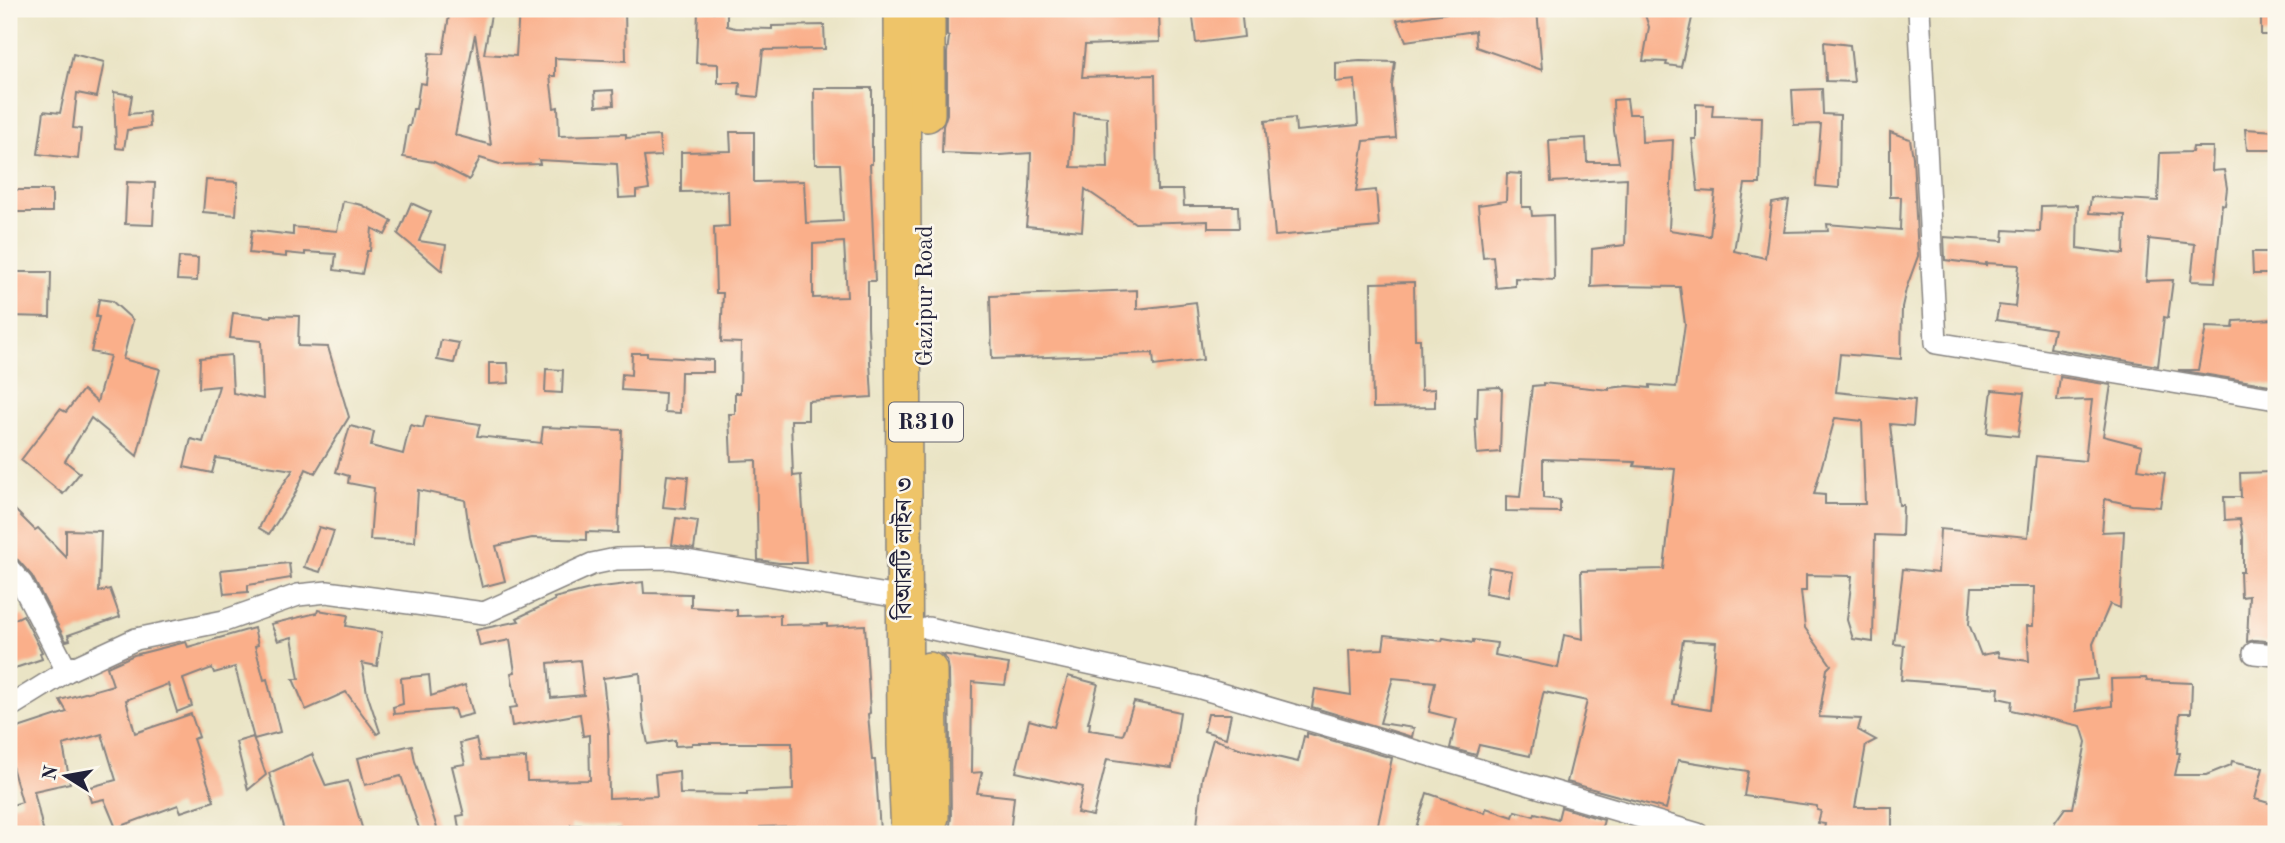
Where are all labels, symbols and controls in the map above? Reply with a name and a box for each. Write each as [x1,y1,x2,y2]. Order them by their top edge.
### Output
street label: Gazipur Road [914,225,938,367]
road number: R310 [889,402,963,442]
street label: বিআরটি লাইন ৩ [888,477,917,621]
north arrow [32,742,102,812]
text: N [41,764,63,782]

